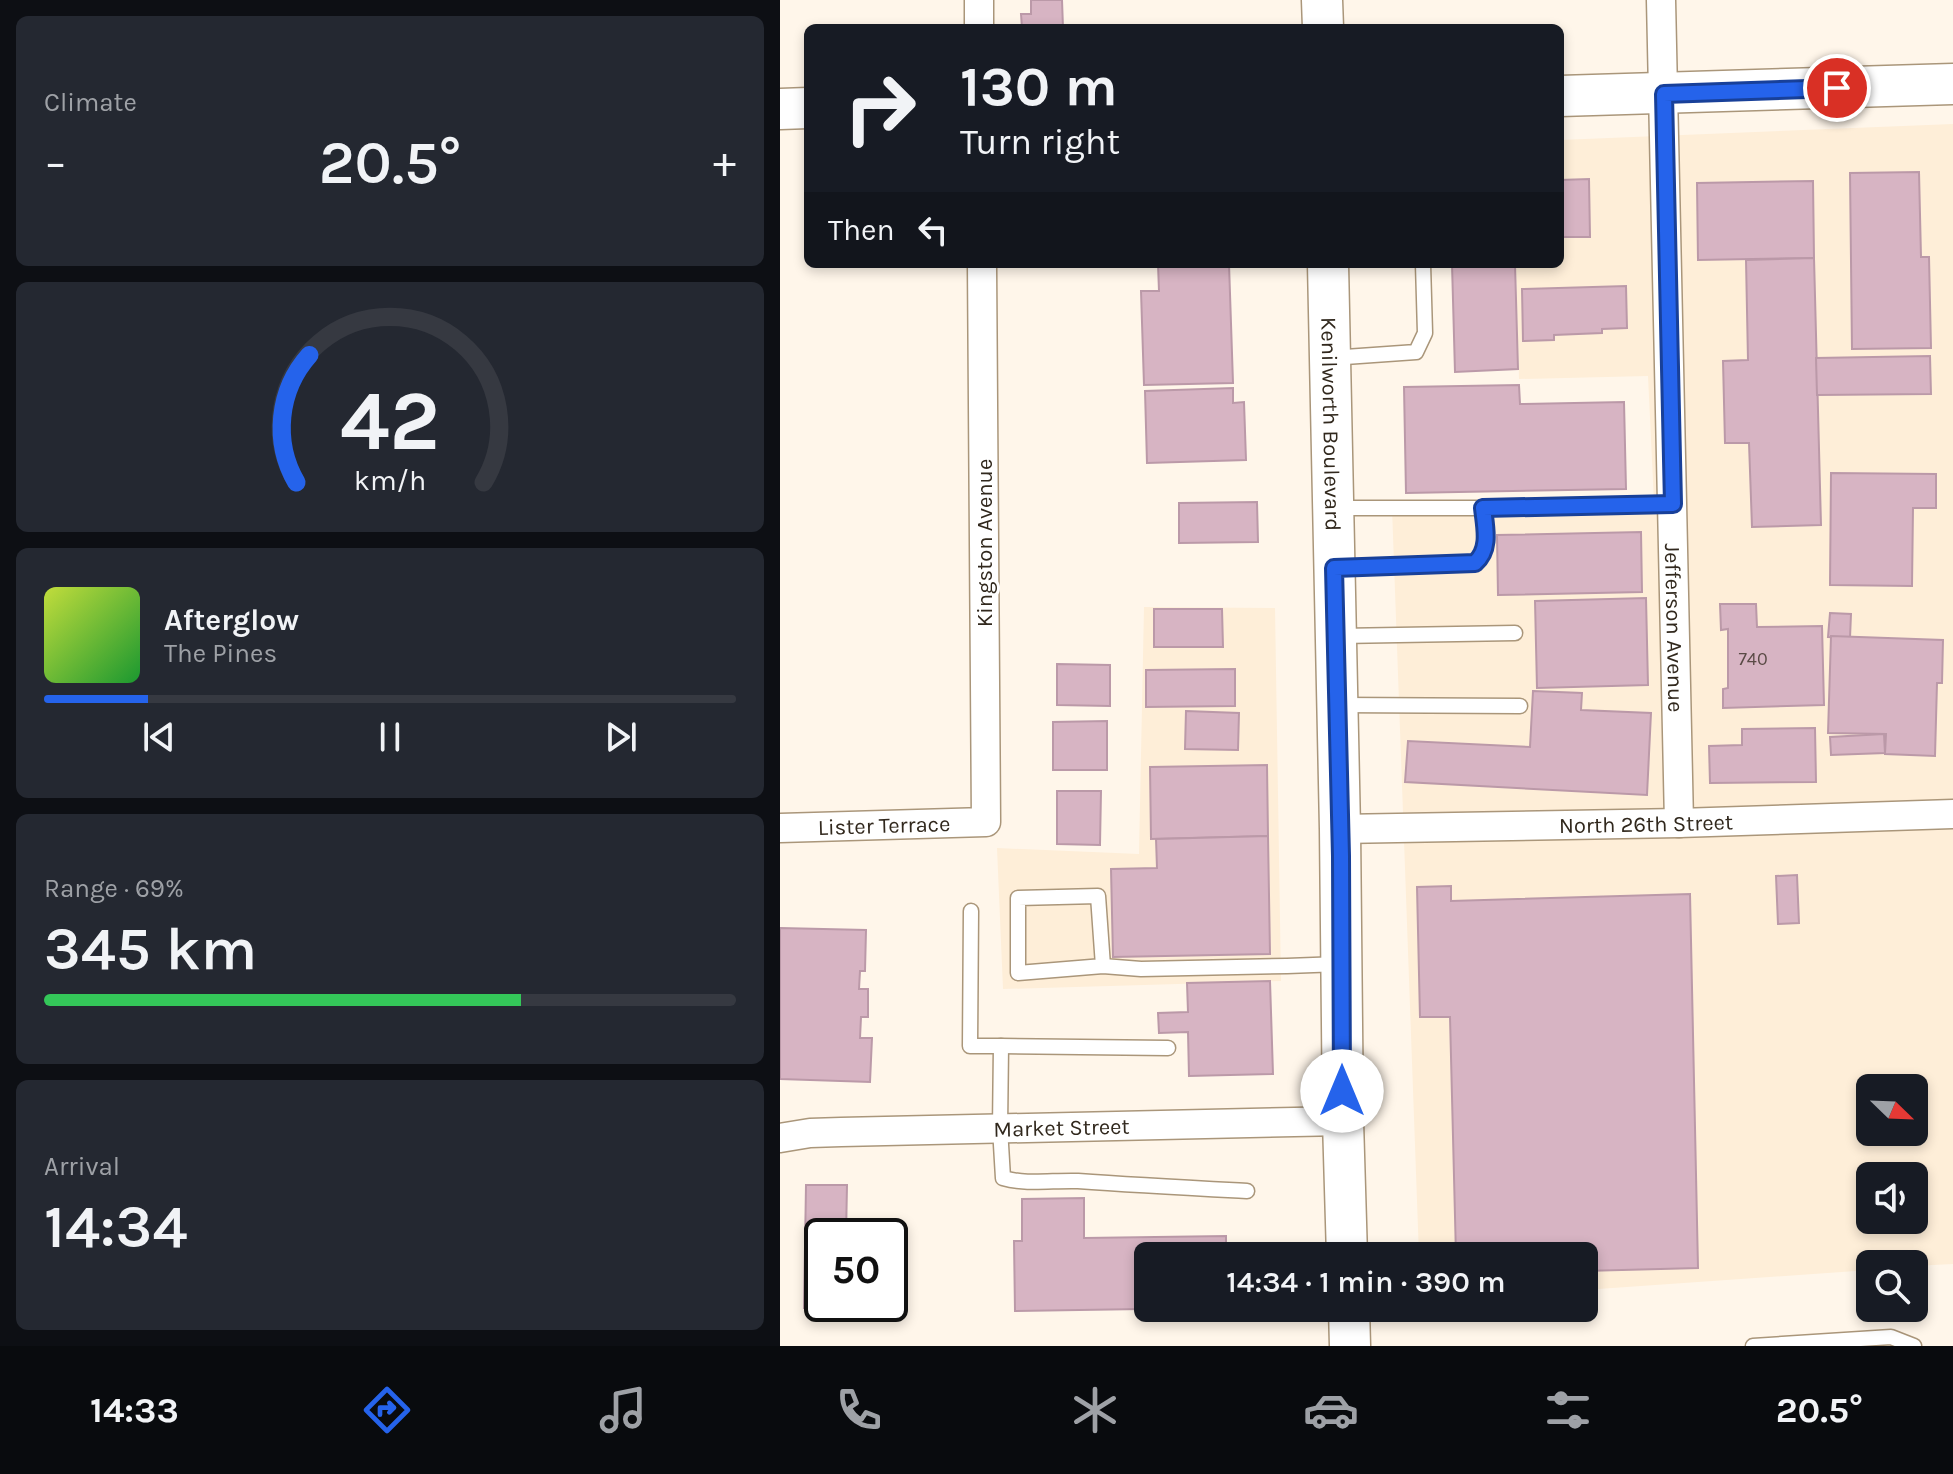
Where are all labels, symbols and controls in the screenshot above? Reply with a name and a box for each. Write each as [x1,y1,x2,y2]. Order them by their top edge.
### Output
text: 130 m [960,54,1118,119]
pin [1803,54,1871,122]
icon: right [828,56,932,160]
icon: arrive [1815,66,1859,110]
text: Climate [44,87,137,118]
text: Turn right [960,121,1120,163]
text: 20.5° [319,128,461,198]
text: − [44,137,67,188]
text: + [713,137,736,188]
icon: left [911,208,955,252]
text: Then [828,212,895,248]
street label: Kenilworth Boulevard [1315,317,1346,531]
text: 42 [340,373,440,470]
street label: Kingston Avenue [972,459,998,627]
text: km/h [354,464,426,497]
street label: Jefferson Avenue [1659,543,1689,713]
text: Afterglow [164,602,299,638]
text: The Pines [164,638,277,669]
house number: 740 [1738,648,1768,670]
icon: previous [137,715,181,759]
icon: pause [368,715,412,759]
icon: next [599,715,643,759]
street label: North 26th Street [1559,809,1734,839]
street label: Lister Terrace [817,811,951,841]
text: Range · 69% [44,873,184,904]
text: 345 km [44,914,257,984]
position arrow [1300,1049,1384,1133]
north arrow [1856,1074,1928,1146]
map controls [1856,1074,1928,1322]
street label: Market Street [993,1114,1130,1143]
text: Arrival [44,1151,120,1182]
button: sound [1856,1162,1928,1234]
text: 14:34 [44,1192,188,1262]
speed limit sign: 50 [804,1218,908,1322]
button: search [1856,1250,1928,1322]
text: 14:34 · 1 min · 390 m [1226,1264,1506,1300]
icon: directions [359,1382,415,1438]
icon: music [595,1382,651,1438]
icon: phone [831,1382,887,1438]
icon: climate [1067,1382,1123,1438]
icon: car [1303,1382,1359,1438]
icon: filters [1540,1382,1596,1438]
text: 14:33 [90,1389,179,1431]
text: 20.5° [1776,1389,1863,1431]

